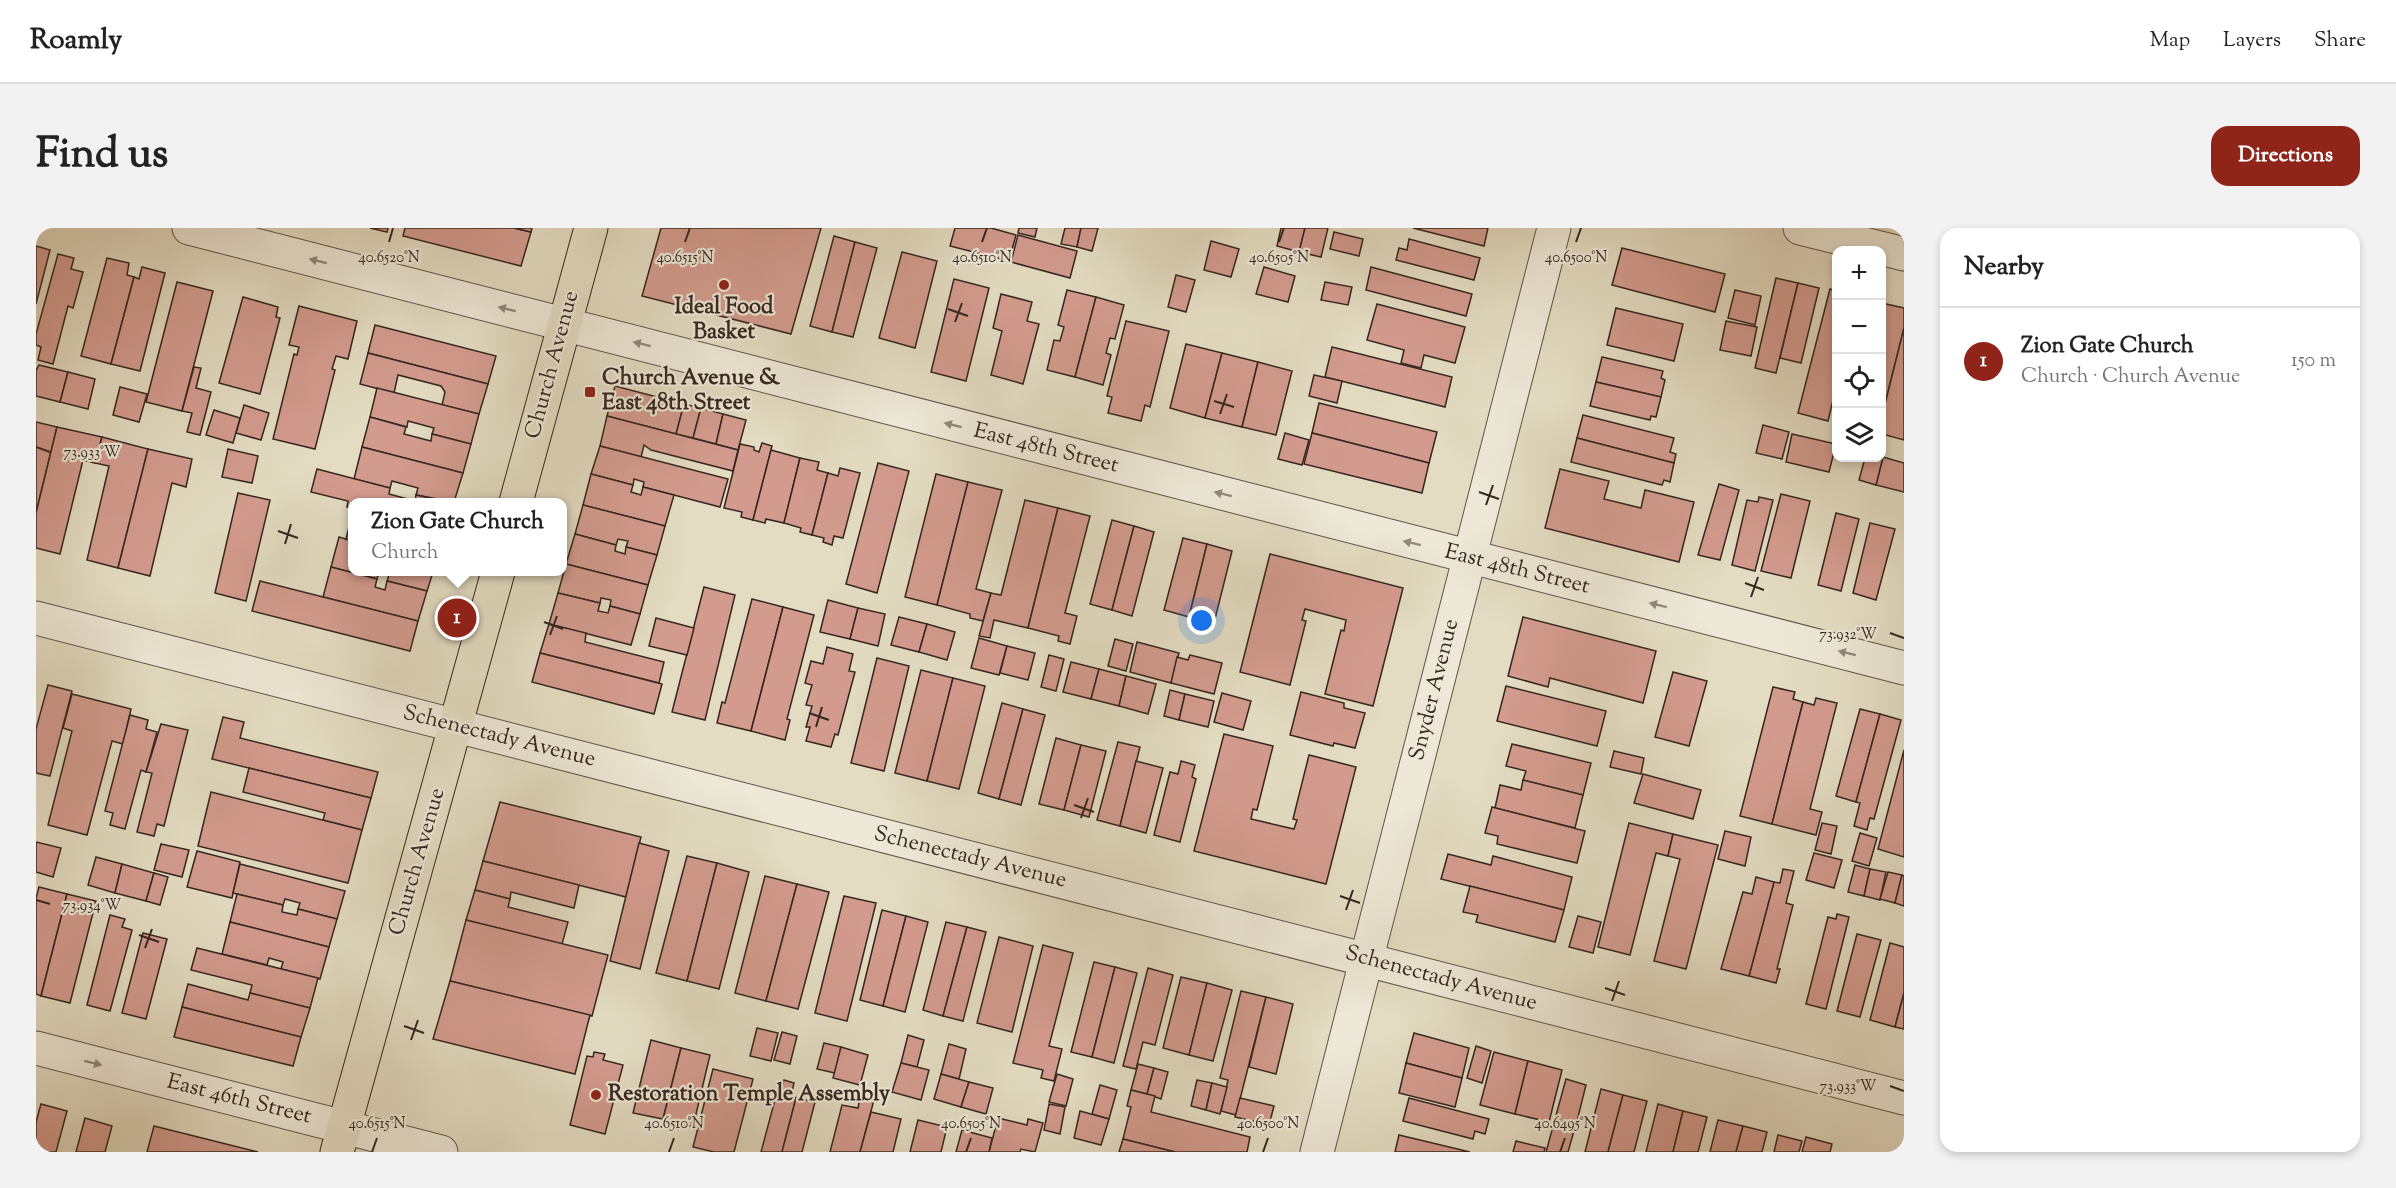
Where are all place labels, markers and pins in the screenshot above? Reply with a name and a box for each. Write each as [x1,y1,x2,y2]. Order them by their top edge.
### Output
marker: Ideal Food Basket [717,278,731,292]
place label: Ideal Food Basket [674,292,774,349]
place label: Church Avenue & East 48th Street [602,363,781,420]
marker: Church Avenue & East 48th Street [583,385,597,399]
pin: 1 [438,596,476,640]
place label: Restoration Temple Assembly [608,1079,890,1111]
marker: Restoration Temple Assembly [589,1088,603,1102]

